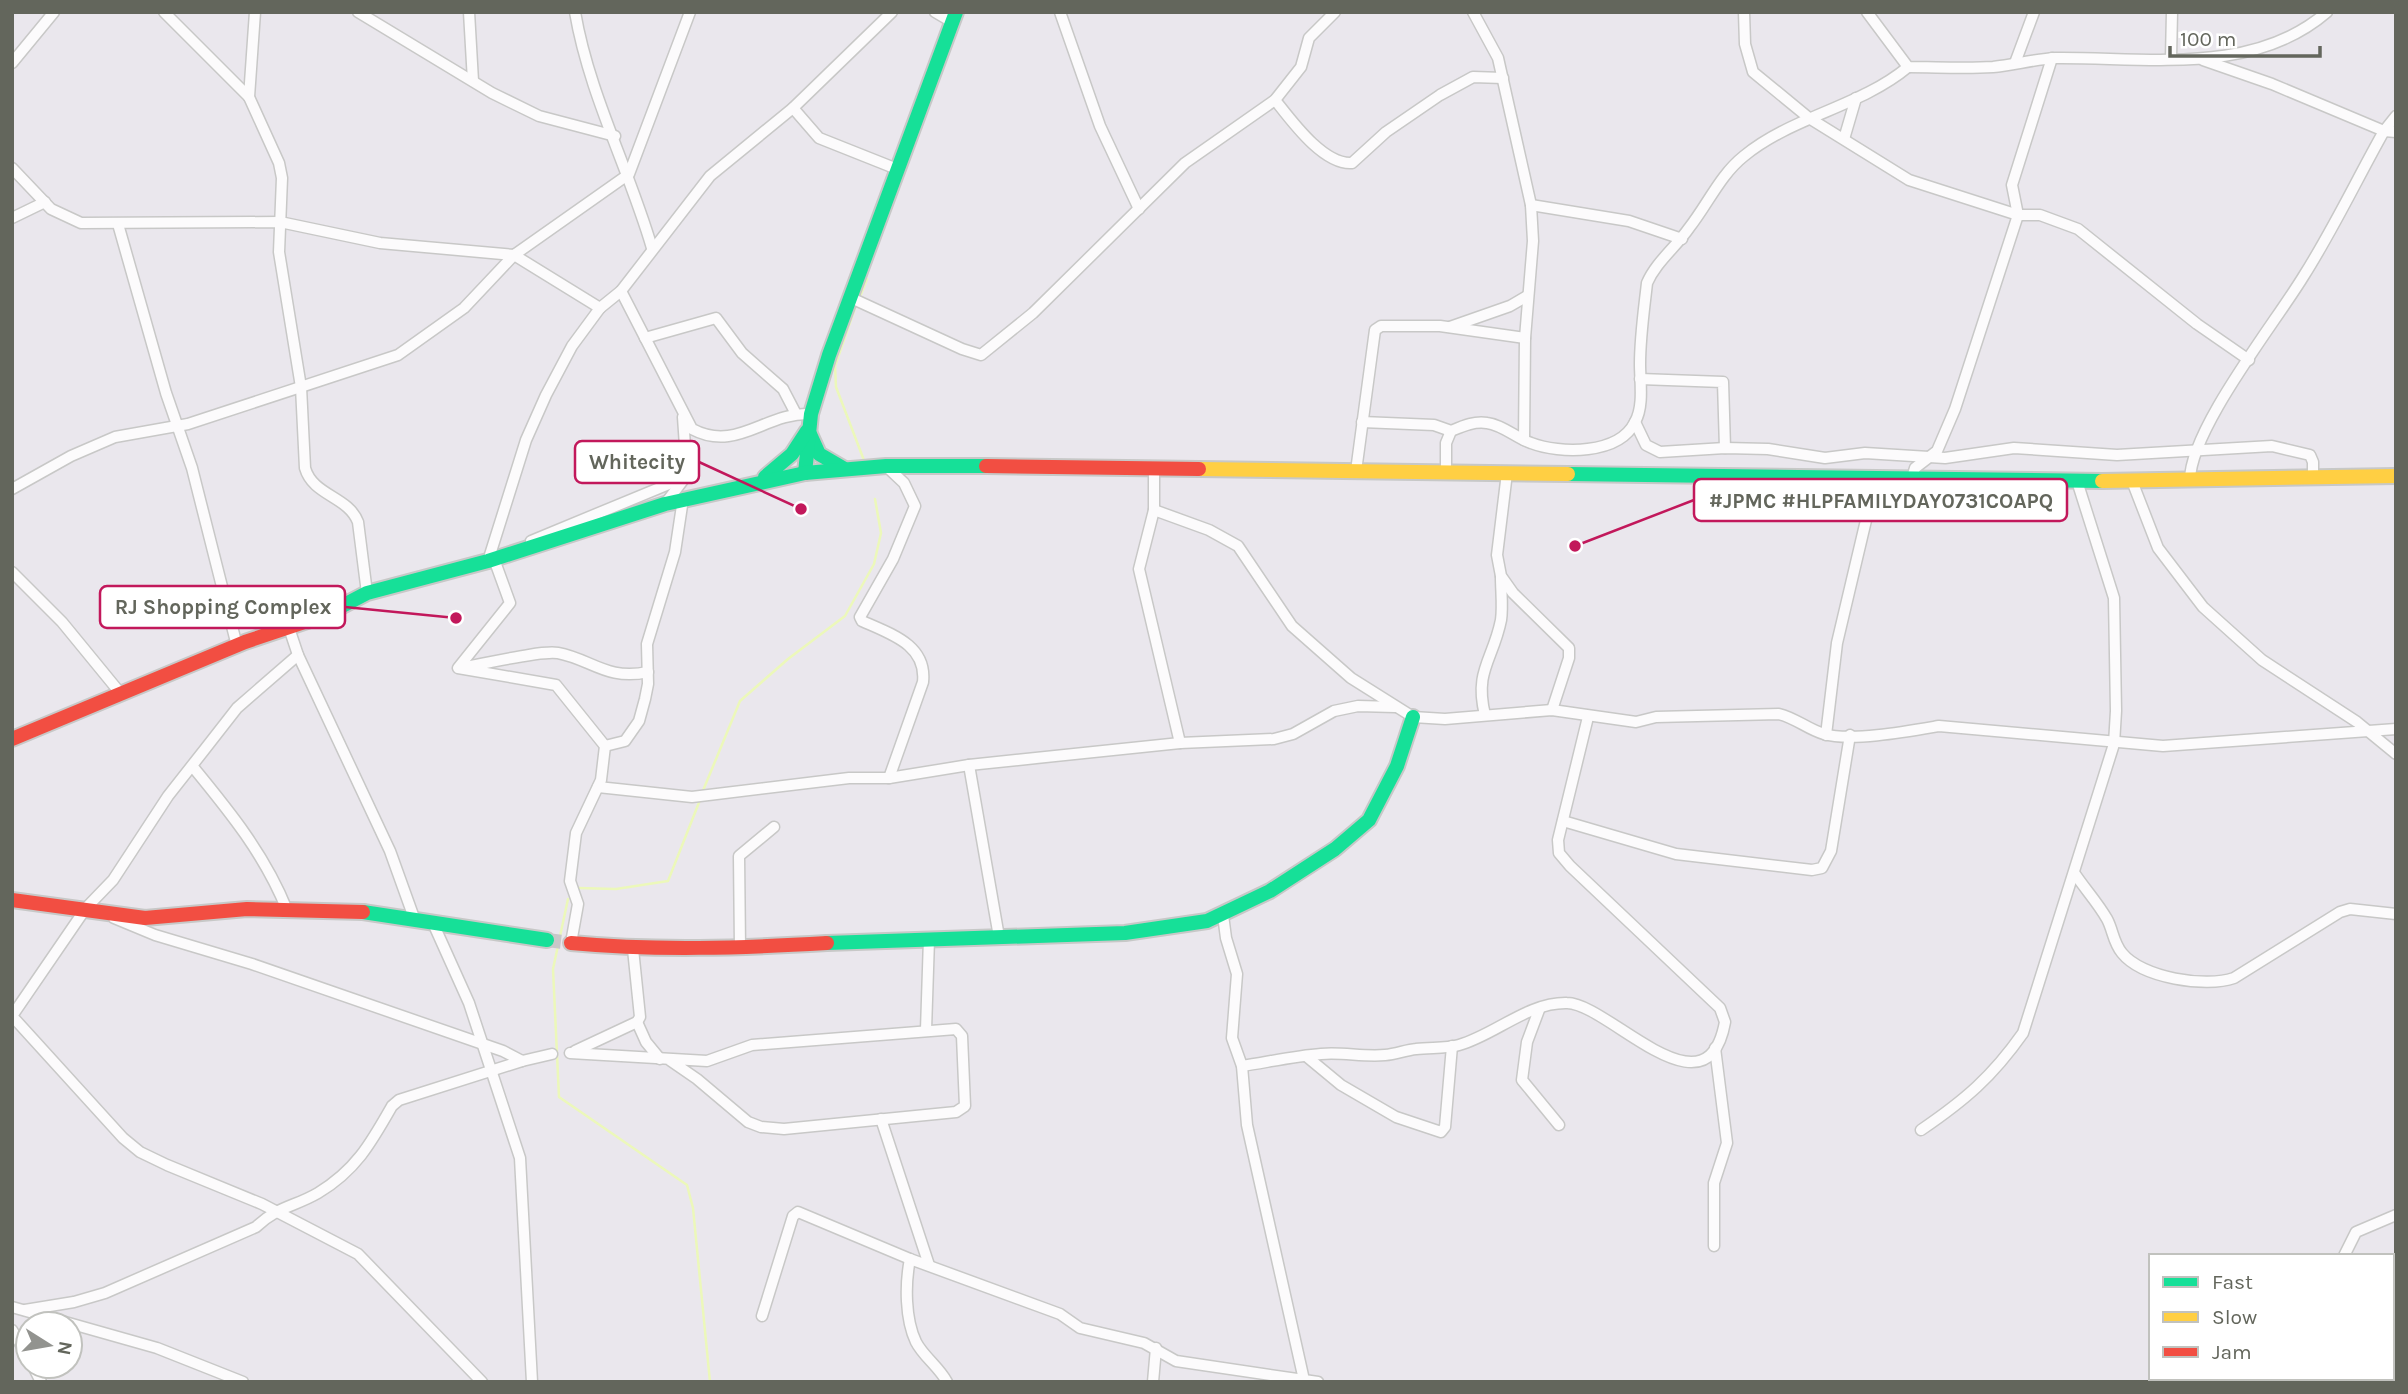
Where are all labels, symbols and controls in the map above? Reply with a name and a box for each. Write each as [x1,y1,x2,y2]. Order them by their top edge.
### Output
scale bar [2170,14,2320,58]
text: 100 m [2180,27,2237,51]
callout: Whitecity [575,441,699,483]
text: Whitecity [589,450,685,474]
callout: #JPMC #HLPFAMILYDAY0731COAPQ [1694,479,2067,521]
text: #JPMC #HLPFAMILYDAY0731COAPQ [1709,489,2053,513]
callout: RJ Shopping Complex [100,586,345,628]
text: RJ Shopping Complex [115,595,332,619]
legend [2149,1254,2394,1380]
text: Fast [2212,1270,2253,1294]
text: Slow [2212,1305,2257,1329]
north arrow [14,1310,84,1380]
text: N [53,1339,77,1357]
text: Jam [2212,1340,2252,1364]

